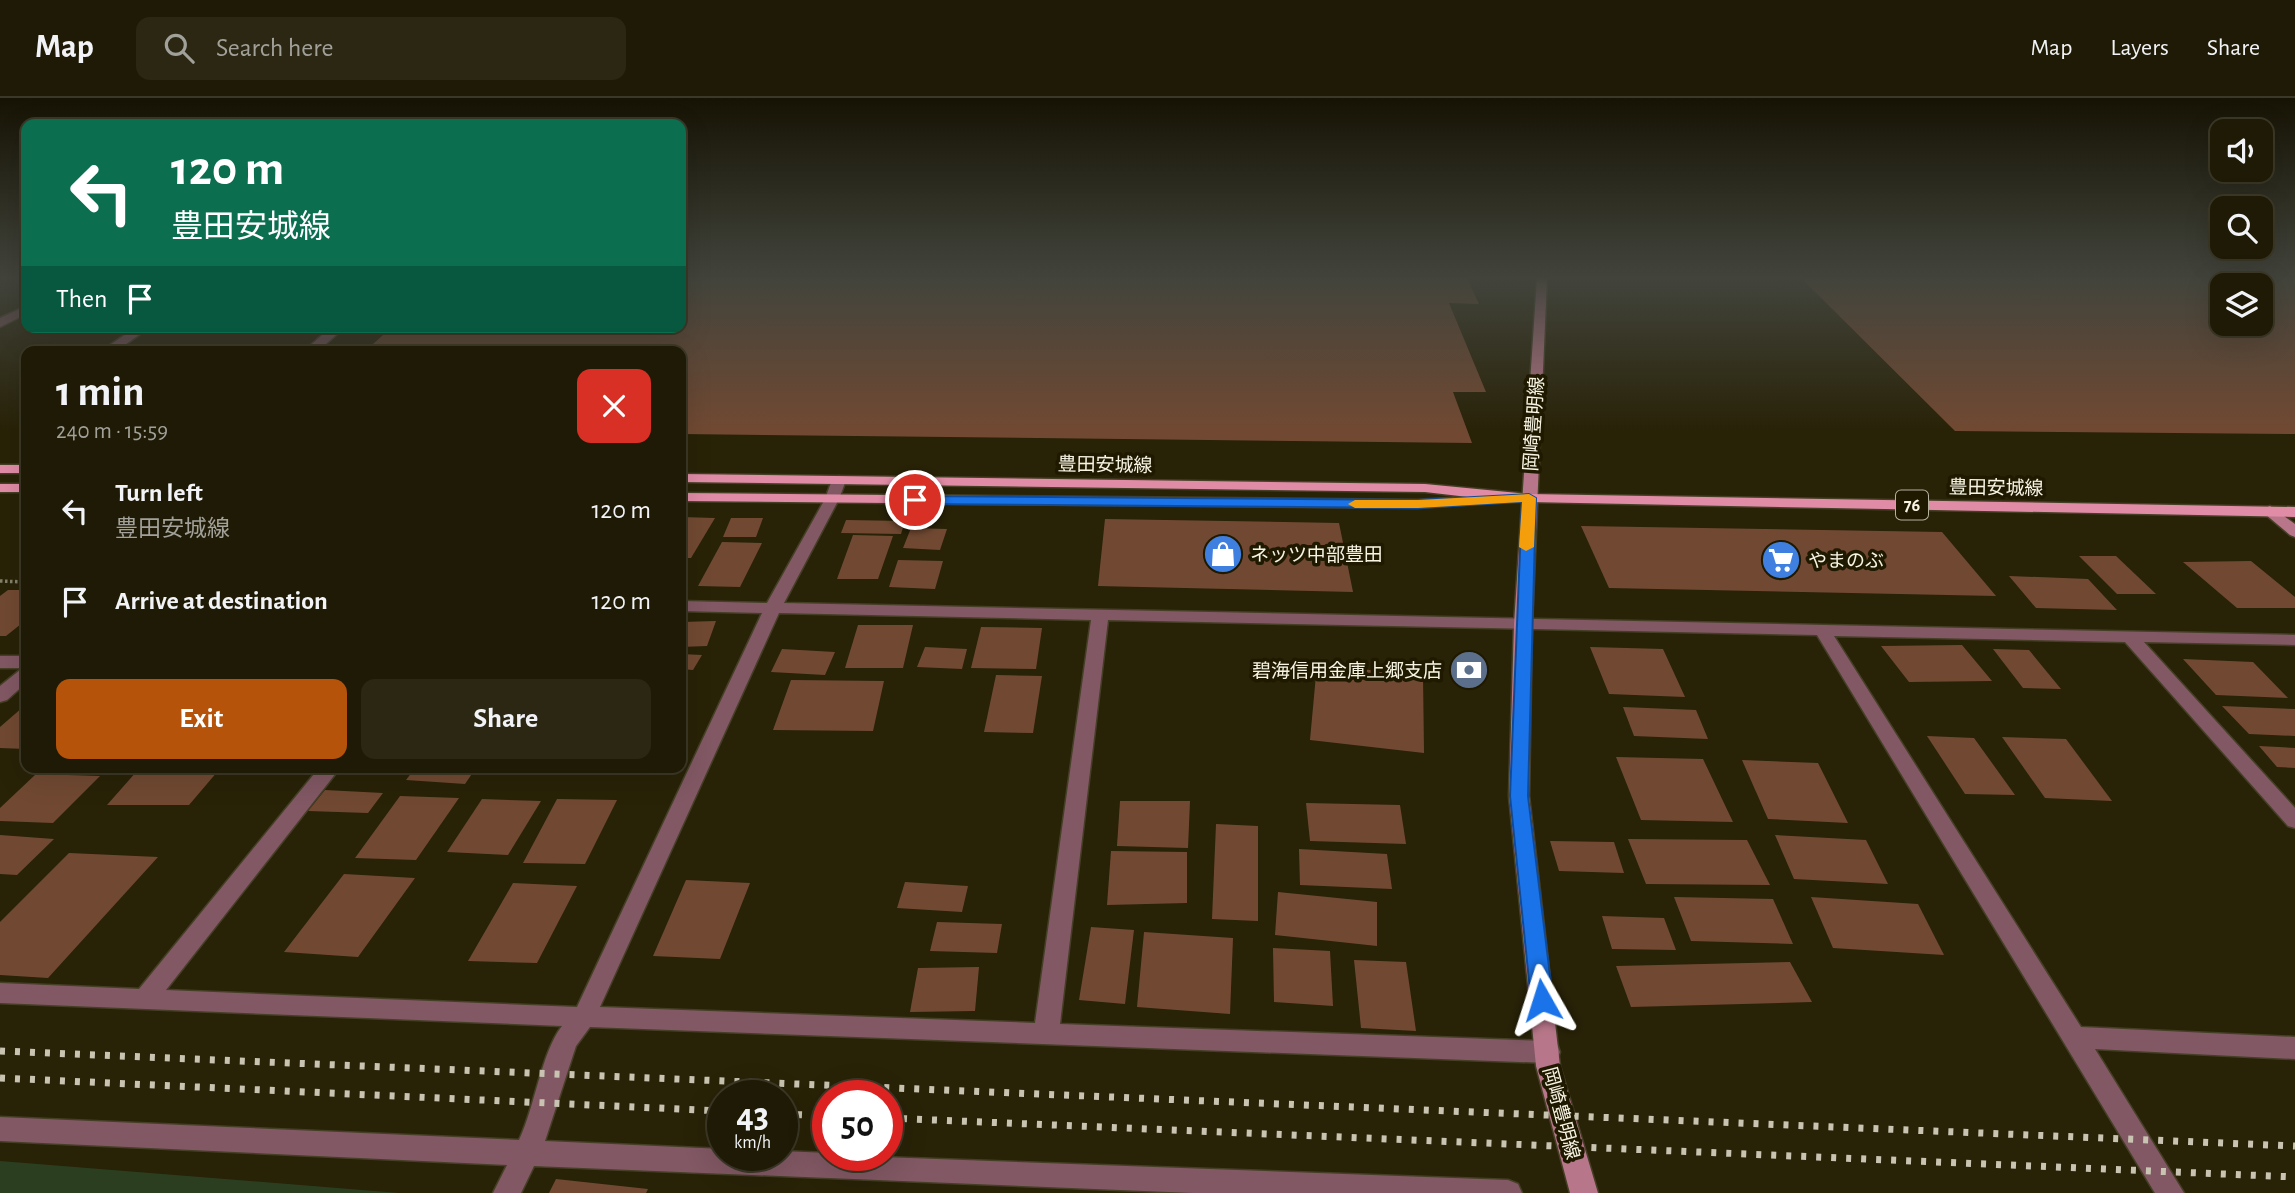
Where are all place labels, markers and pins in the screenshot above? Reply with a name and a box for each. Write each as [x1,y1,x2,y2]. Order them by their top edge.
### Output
pin [885,470,945,530]
shop icon: ネッツ中部豊田 [1202,533,1244,575]
supermarket icon: やまのぶ [1760,539,1802,581]
place label: ネッツ中部豊田 [1250,544,1383,565]
place label: やまのぶ [1808,551,1884,571]
bank icon: 碧海信用金庫上郷支店 [1448,649,1490,691]
place label: 碧海信用金庫上郷支店 [1252,660,1442,681]

